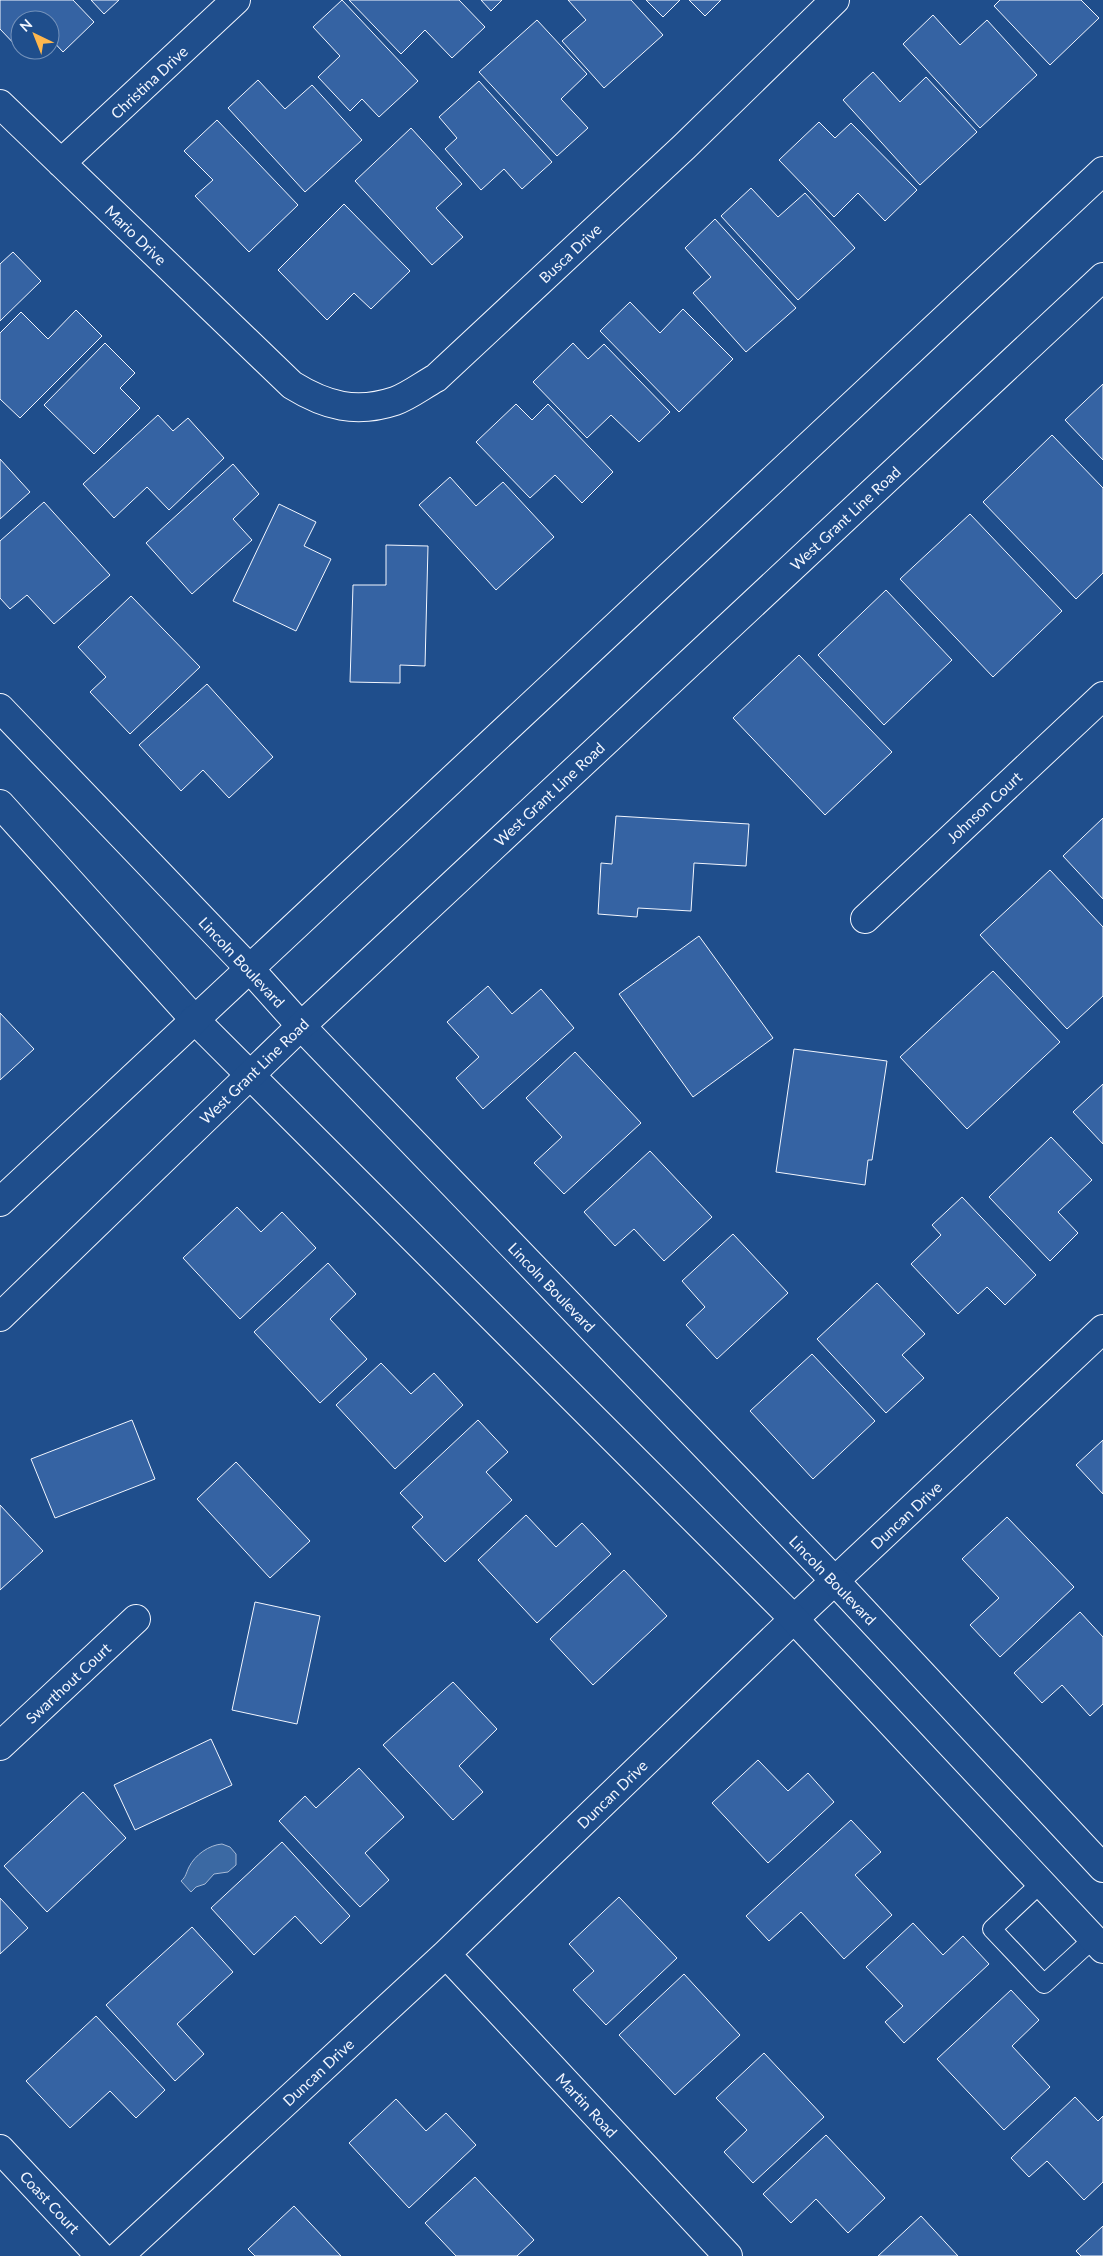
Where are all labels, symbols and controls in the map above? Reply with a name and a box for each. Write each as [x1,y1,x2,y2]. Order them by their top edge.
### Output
north arrow [10,10,60,60]
text: N [16,15,36,35]
street label: Christina Drive [107,42,191,122]
street label: Mario Drive [102,201,170,269]
street label: Busca Drive [535,220,605,286]
street label: West Grant Line Road [786,462,904,574]
street label: West Grant Line Road [490,738,608,850]
street label: Johnson Court [943,767,1026,846]
street label: Lincoln Boulevard [195,913,289,1011]
street label: West Grant Line Road [196,1014,312,1128]
street label: Lincoln Boulevard [505,1239,599,1335]
street label: Duncan Drive [867,1477,945,1552]
street label: Lincoln Boulevard [786,1532,880,1628]
street label: Swarthout Court [22,1639,115,1727]
street label: Duncan Drive [573,1756,651,1832]
street label: Duncan Drive [279,2034,357,2109]
street label: Martin Road [553,2069,621,2141]
street label: Coast Court [16,2167,84,2238]

